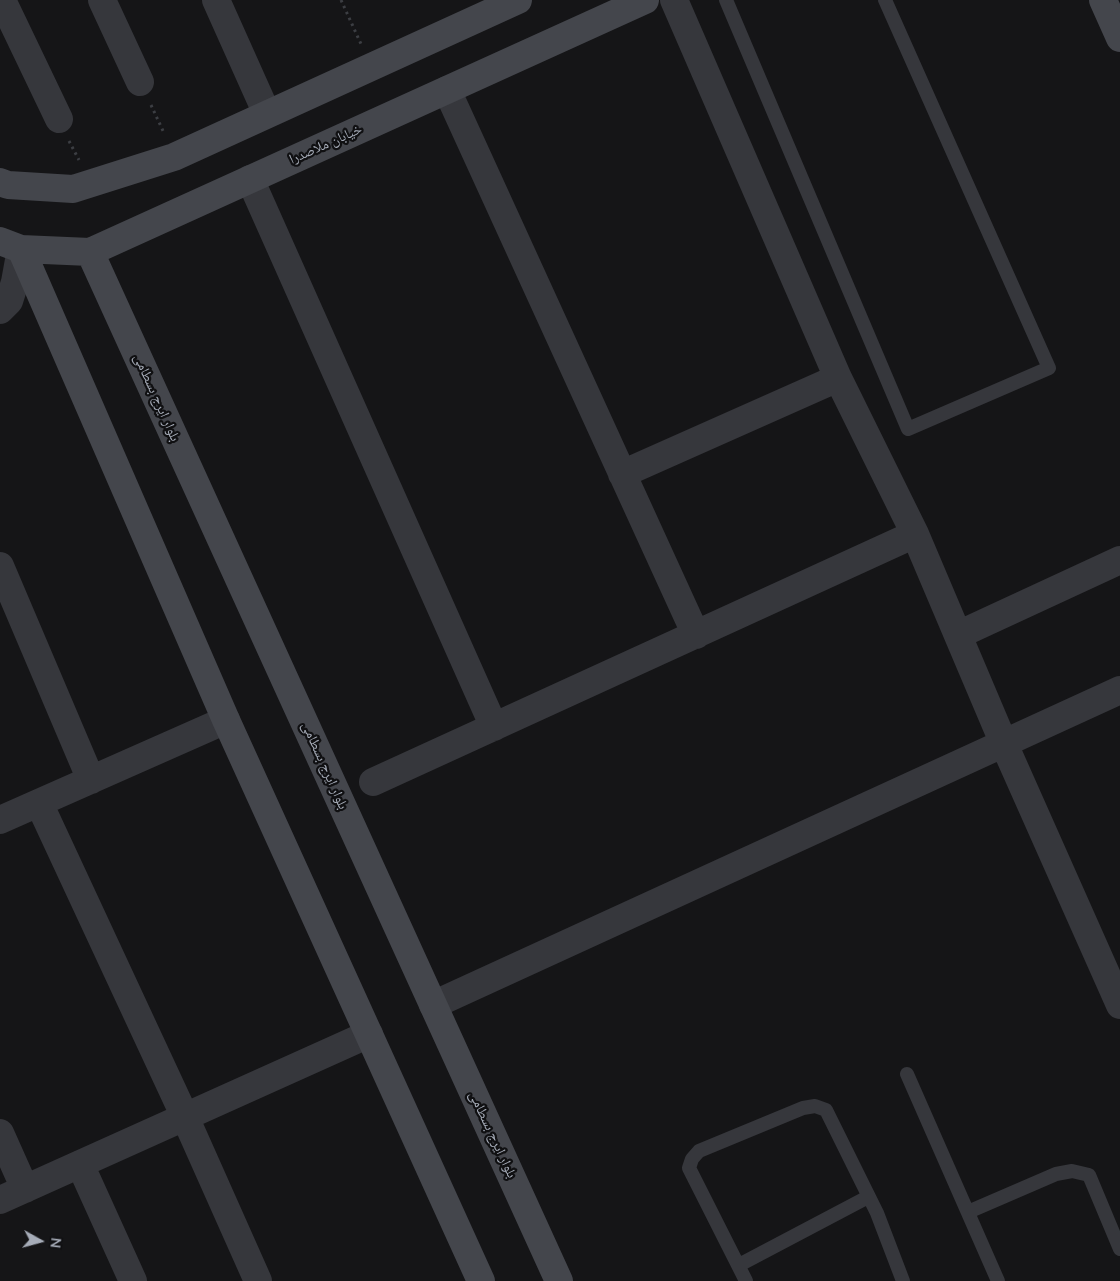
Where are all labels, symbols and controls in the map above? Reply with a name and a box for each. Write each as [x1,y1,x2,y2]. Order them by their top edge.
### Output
street label: خیابان ملاصدرا [287,121,365,169]
street label: بلوار ایرج بسطامی [129,352,183,444]
street label: بلوار ایرج بسطامی [297,720,351,812]
street label: بلوار ایرج بسطامی [465,1089,519,1181]
north arrow [15,1216,65,1266]
text: N [45,1237,65,1249]

